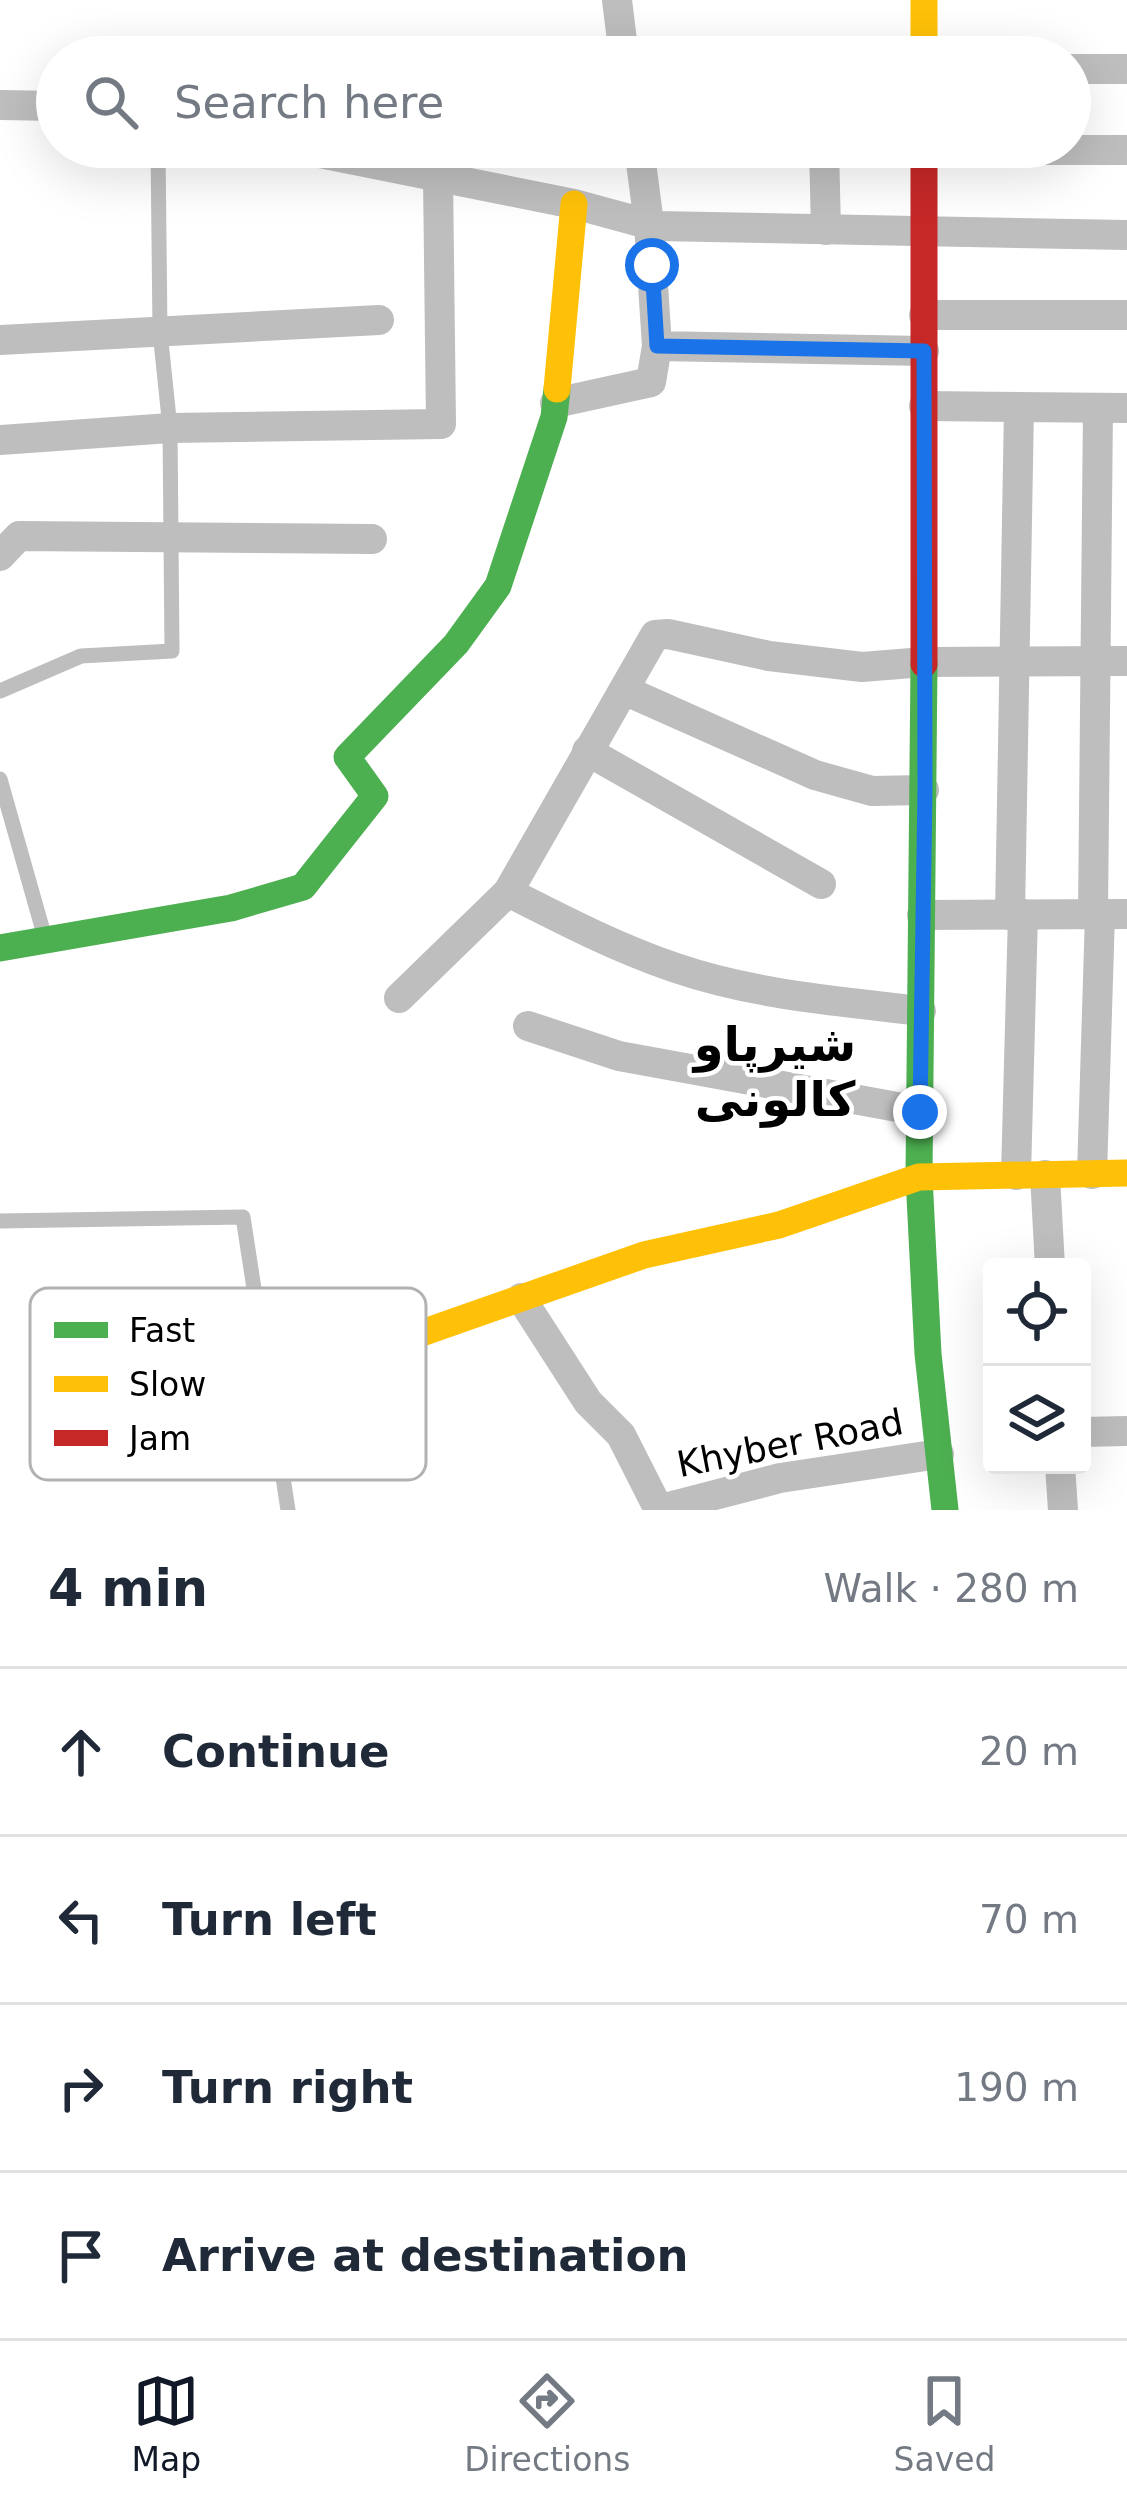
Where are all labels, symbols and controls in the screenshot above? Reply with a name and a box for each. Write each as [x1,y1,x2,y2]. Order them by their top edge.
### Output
search box [36,36,1091,168]
icon: search [78,69,144,135]
text: Search here [174,76,444,129]
route start [625,238,679,292]
district label: شیرپاو کالونی [692,1016,856,1128]
route end [893,1085,947,1139]
map controls [983,1258,1091,1474]
button: locate [983,1258,1091,1366]
legend [30,1288,426,1480]
text: Fast [129,1311,195,1350]
text: Slow [129,1365,206,1404]
button: layers [983,1366,1091,1474]
street label: Khyber Road [674,1401,906,1485]
text: Jam [127,1419,191,1458]
text: 4 min [48,1559,208,1618]
text: Walk · 280 m [824,1566,1079,1611]
icon: ahead [48,1719,114,1785]
text: Continue [162,1725,390,1778]
text: 20 m [979,1729,1079,1774]
icon: left [48,1887,114,1953]
text: Turn left [162,1893,377,1946]
text: 70 m [979,1897,1079,1942]
icon: right [48,2055,114,2121]
text: Turn right [162,2061,413,2114]
text: 190 m [954,2065,1079,2110]
icon: arrive [48,2223,114,2289]
text: Arrive at destination [162,2229,688,2282]
tab: Map [132,2368,201,2479]
tab: Directions [464,2368,630,2479]
tab: Saved [894,2368,995,2479]

